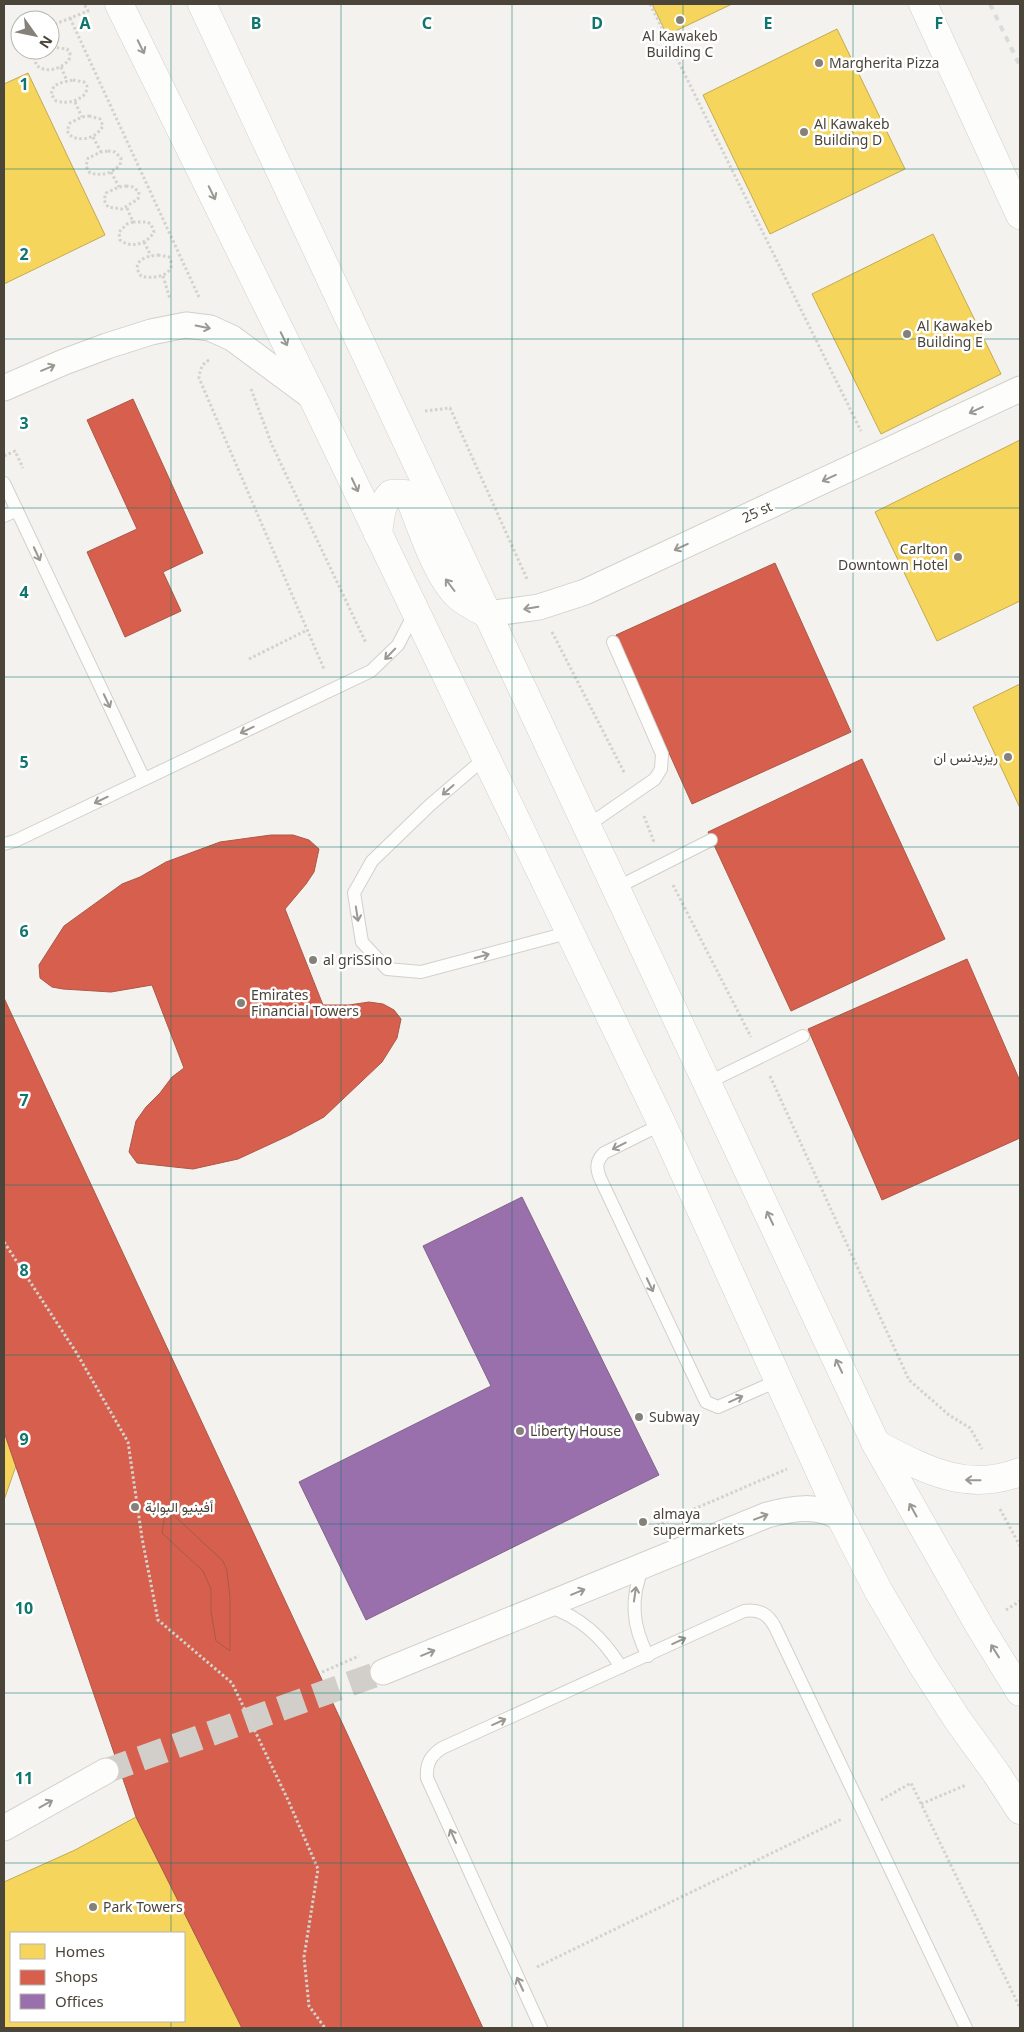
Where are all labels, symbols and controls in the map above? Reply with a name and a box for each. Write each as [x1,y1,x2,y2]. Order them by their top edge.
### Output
north arrow [10,10,60,60]
text: A [79,12,91,34]
text: B [251,12,261,34]
text: C [422,12,432,34]
text: D [591,12,603,34]
text: E [764,12,773,34]
text: F [935,12,943,34]
marker: Al Kawakeb Building C [674,14,686,26]
place label: Al Kawakeb Building C [642,26,718,61]
text: N [35,32,57,52]
one-way arrow [136,40,146,55]
place label: Margherita Pizza [829,53,939,72]
marker: Margherita Pizza [813,57,825,69]
text: 1 [19,73,29,95]
place label: Al Kawakeb Building D [814,114,890,149]
marker: Al Kawakeb Building D [798,126,810,138]
one-way arrow [208,185,217,200]
text: 2 [19,243,29,265]
place label: Al Kawakeb Building E [917,316,993,351]
one-way arrow [195,323,211,333]
marker: Al Kawakeb Building E [901,328,913,340]
one-way arrow [280,331,289,346]
one-way arrow [40,363,55,373]
one-way arrow [969,406,984,415]
text: 3 [19,412,29,434]
one-way arrow [822,474,837,484]
one-way arrow [351,477,360,492]
street label: 25 st [739,496,775,527]
place label: Carlton Downtown Hotel [838,539,948,574]
one-way arrow [674,543,689,553]
one-way arrow [33,546,43,561]
marker: Carlton Downtown Hotel [952,551,964,563]
one-way arrow [444,579,455,592]
text: 4 [19,581,29,603]
one-way arrow [524,604,540,614]
one-way arrow [384,647,396,660]
one-way arrow [103,693,112,708]
one-way arrow [240,725,255,735]
place label: ريزيدنس ان [933,747,998,766]
text: 5 [19,751,29,773]
marker: ريزيدنس ان [1002,751,1014,763]
one-way arrow [442,784,455,795]
one-way arrow [94,796,109,805]
one-way arrow [353,906,363,922]
text: 6 [19,920,29,942]
place label: al griSSino [323,950,392,969]
one-way arrow [474,950,490,960]
marker: al griSSino [307,954,319,966]
place label: Emirates Financial Towers [251,985,359,1020]
marker: Emirates Financial Towers [235,997,247,1009]
text: 7 [19,1089,29,1111]
one-way arrow [612,1142,627,1151]
one-way arrow [765,1211,775,1226]
text: 8 [19,1259,29,1281]
one-way arrow [646,1277,656,1292]
one-way arrow [834,1358,844,1373]
one-way arrow [728,1394,743,1404]
place label: Subway [649,1407,701,1426]
marker: Subway [633,1411,645,1423]
place label: Liberty House [530,1421,621,1440]
marker: Liberty House [514,1425,526,1437]
text: 9 [19,1428,29,1450]
one-way arrow [965,1475,981,1485]
place label: أفينيو البوابة [145,1497,213,1516]
marker: أفينيو البوابة [129,1501,141,1513]
one-way arrow [908,1503,918,1518]
place label: almaya supermarkets [653,1504,745,1539]
one-way arrow [753,1512,768,1521]
marker: almaya supermarkets [637,1516,649,1528]
one-way arrow [571,1586,586,1595]
one-way arrow [630,1586,640,1602]
text: 10 [15,1597,33,1619]
one-way arrow [671,1636,686,1645]
one-way arrow [989,1644,999,1658]
one-way arrow [420,1648,435,1658]
one-way arrow [491,1717,506,1727]
text: 11 [15,1767,33,1789]
one-way arrow [39,1799,54,1809]
one-way arrow [448,1829,458,1844]
place label: Park Towers [103,1897,183,1916]
marker: Park Towers [87,1901,99,1913]
legend [10,1932,185,2022]
text: Homes [55,1941,105,1961]
text: Shops [55,1966,98,1986]
one-way arrow [515,1977,525,1992]
text: Offices [55,1991,104,2011]

